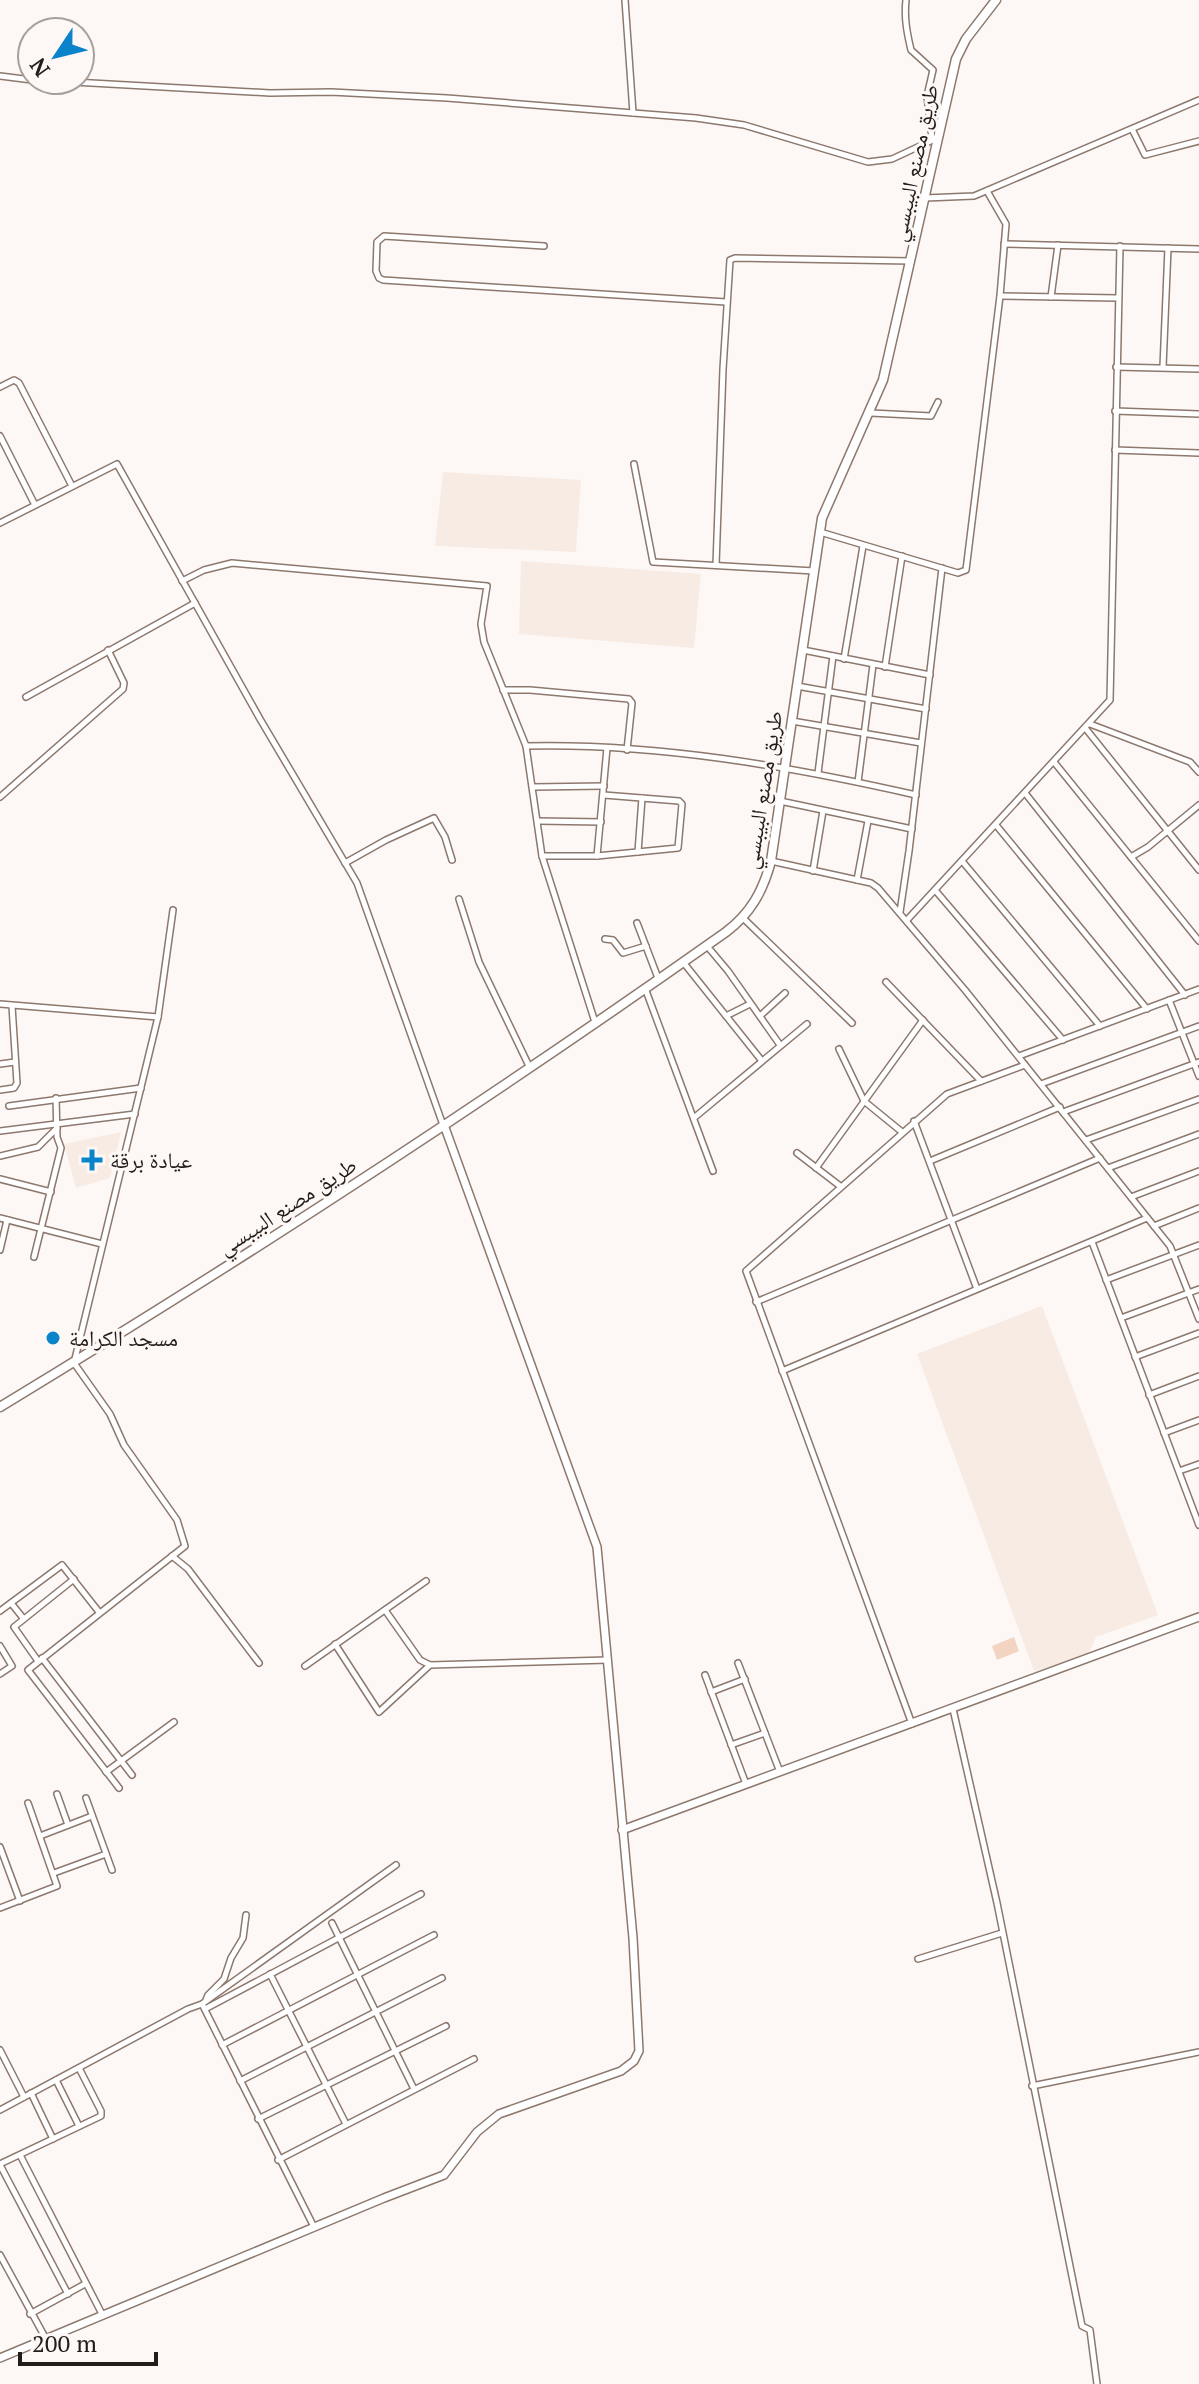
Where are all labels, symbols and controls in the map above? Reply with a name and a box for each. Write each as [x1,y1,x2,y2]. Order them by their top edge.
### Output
north arrow [16,16,96,96]
text: N [22,52,56,83]
street label: طريق مصنع البيبسي [883,82,948,245]
street label: طريق مصنع البيبسي [735,709,792,872]
place label: عيادة برقة [110,1145,192,1174]
marker: عيادة برقة [81,1149,103,1171]
street label: طريق مصنع البيبسي [212,1150,364,1264]
place label: مسجد الكرامة [69,1323,178,1352]
marker: مسجد الكرامة [44,1329,62,1347]
scale bar [20,2316,156,2366]
text: 200 m [32,2327,97,2359]

